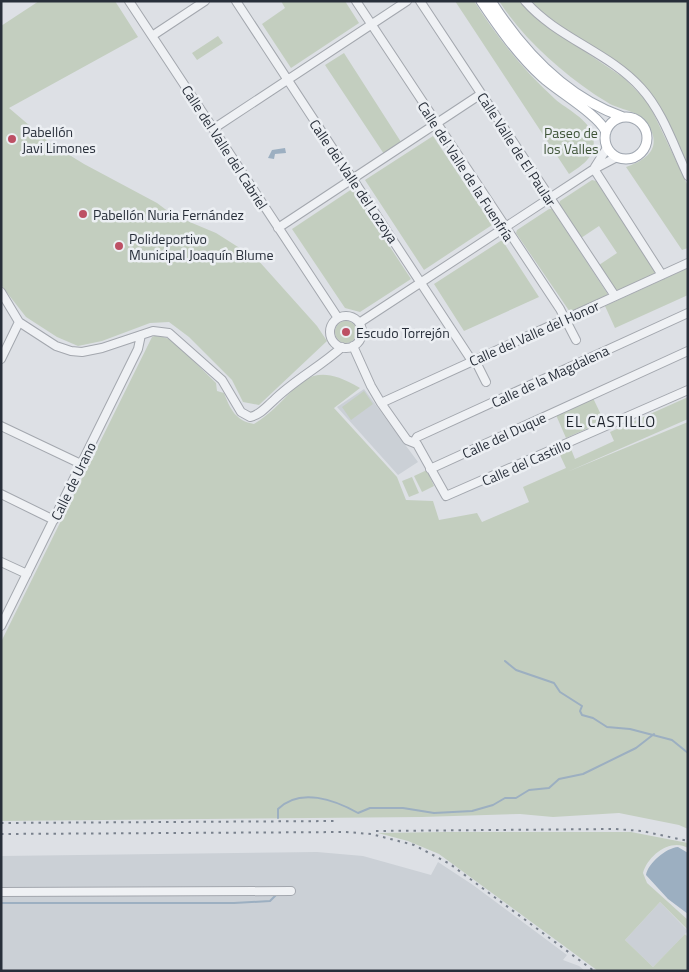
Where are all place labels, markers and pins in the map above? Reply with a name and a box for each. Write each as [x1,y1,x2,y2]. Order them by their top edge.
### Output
place label: Pabellón Javi Limones [22,121,96,158]
marker: Pabellón Javi Limones [6,133,18,145]
place label: Pabellón Nuria Fernández [93,204,244,225]
marker: Pabellón Nuria Fernández [77,208,89,220]
place label: Polideportivo Municipal Joaquín Blume [129,228,274,265]
marker: Polideportivo Municipal Joaquín Blume [113,240,125,252]
place label: Escudo Torrejón [356,322,450,343]
marker: Escudo Torrejón [340,326,352,338]

